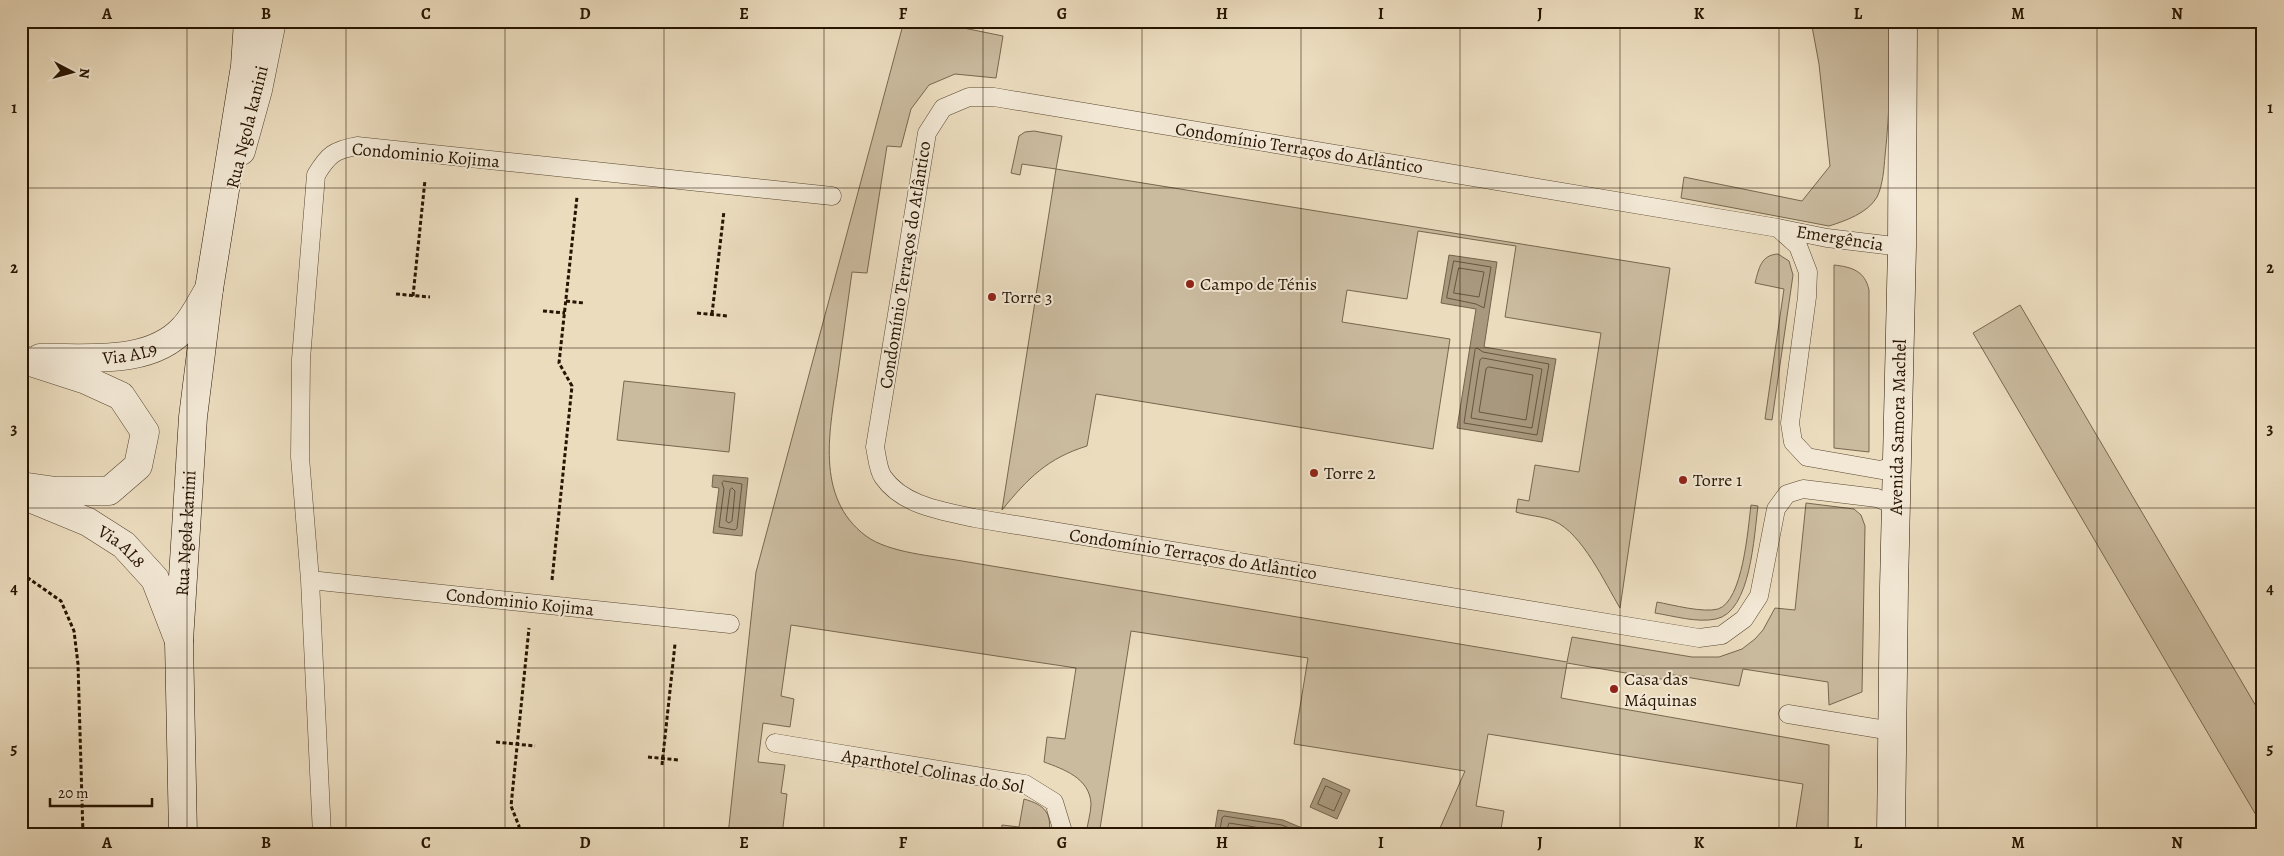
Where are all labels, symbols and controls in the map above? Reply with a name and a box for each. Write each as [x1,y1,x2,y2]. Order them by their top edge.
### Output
text: A [101,3,113,25]
text: B [261,3,271,25]
text: C [421,3,431,25]
text: D [579,3,591,25]
text: E [739,3,749,25]
text: F [899,3,908,25]
text: G [1057,3,1067,25]
text: H [1216,3,1228,25]
text: I [1378,3,1384,25]
text: J [1537,3,1543,25]
text: K [1694,3,1705,25]
text: L [1854,3,1863,25]
text: M [2011,3,2025,25]
text: N [2171,3,2183,25]
north arrow [48,48,98,98]
street label: Rua Ngola kanini [220,63,274,191]
text: N [74,67,94,79]
text: 1 [11,97,17,119]
text: 1 [2267,97,2273,119]
street label: Condomínio Terraços do Atlântico [1173,117,1425,179]
street label: Condominio Kojima [351,137,502,173]
street label: Condomínio Terraços do Atlântico [874,139,936,391]
street label: Emergência [1795,219,1886,257]
text: 2 [10,257,18,279]
text: 2 [2266,257,2274,279]
place label: Campo de Ténis [1200,272,1317,296]
marker: Campo de Ténis [1184,278,1196,290]
place label: Torre 3 [1002,285,1052,309]
marker: Torre 3 [986,291,998,303]
street label: Via AL9 [101,336,161,370]
street label: Avenida Samora Machel [1884,338,1912,516]
text: 3 [11,418,18,440]
text: 3 [2267,418,2274,440]
place label: Torre 2 [1324,461,1376,485]
marker: Torre 2 [1308,467,1320,479]
place label: Torre 1 [1693,468,1742,492]
street label: Rua Ngola kanini [170,470,202,597]
marker: Torre 1 [1677,474,1689,486]
street label: Via AL8 [92,519,151,573]
street label: Condomínio Terraços do Atlântico [1067,523,1319,585]
text: 4 [10,578,18,600]
text: 4 [2266,578,2274,600]
street label: Condominio Kojima [445,582,596,622]
place label: Casa das Máquinas [1624,667,1697,712]
marker: Casa das Máquinas [1608,683,1620,695]
text: 5 [11,738,18,760]
text: 5 [2267,738,2274,760]
street label: Aparthotel Colinas do Sol [839,743,1027,799]
scale bar [50,776,152,808]
text: 20 m [58,783,89,803]
text: A [101,832,113,854]
text: B [261,832,271,854]
text: C [421,832,431,854]
text: D [579,832,591,854]
text: E [739,832,749,854]
text: F [899,832,908,854]
text: G [1057,832,1067,854]
text: H [1216,832,1228,854]
text: I [1378,832,1384,854]
text: J [1537,832,1543,854]
text: K [1694,832,1705,854]
text: L [1854,832,1863,854]
text: M [2011,832,2025,854]
text: N [2171,832,2183,854]

